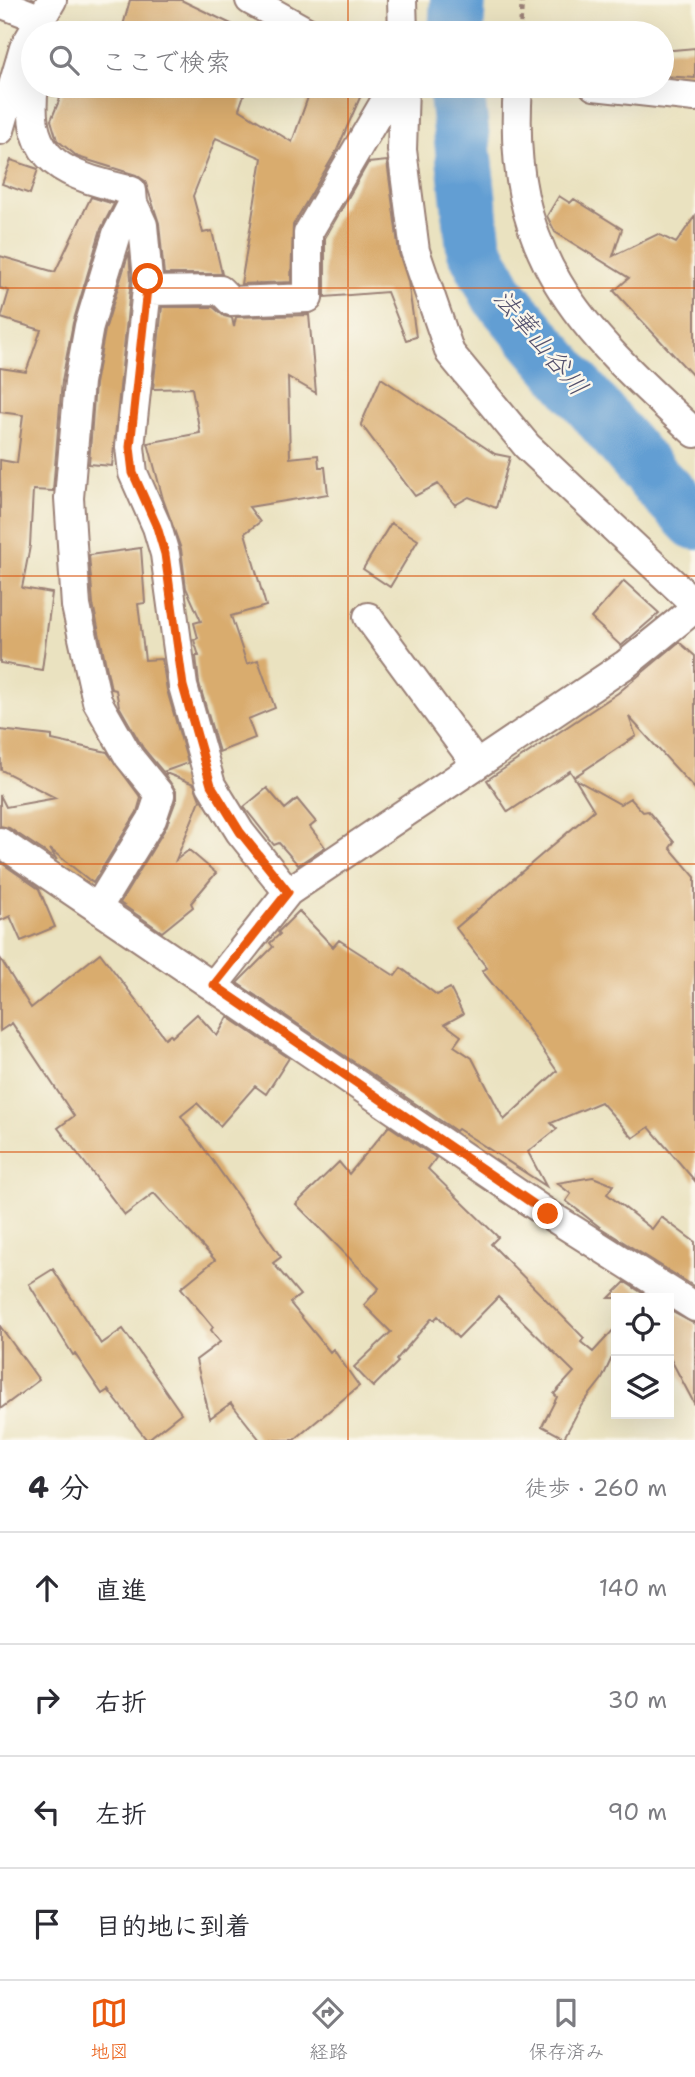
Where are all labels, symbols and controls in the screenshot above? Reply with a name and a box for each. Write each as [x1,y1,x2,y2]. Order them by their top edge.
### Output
search box [21,21,674,98]
icon: search [45,41,83,79]
text: ここで検索 [101,44,231,79]
route start [132,263,163,294]
water label: 法華山谷川 [486,281,597,403]
route end [532,1198,563,1229]
map controls [611,1293,674,1419]
button: locate [611,1293,674,1356]
button: layers [611,1356,674,1419]
text: 4 分 [28,1467,89,1508]
text: 徒歩 · 260 m [524,1473,667,1503]
icon: ahead [28,1569,66,1607]
text: 直進 [95,1572,147,1607]
text: 140 m [599,1573,667,1603]
icon: right [28,1681,66,1719]
text: 右折 [95,1684,147,1719]
text: 30 m [608,1685,667,1715]
icon: left [28,1793,66,1831]
text: 左折 [95,1796,147,1831]
text: 90 m [607,1797,667,1827]
icon: arrive [28,1905,66,1943]
text: 目的地に到着 [95,1908,251,1943]
tab: 地図 [90,1994,129,2064]
tab: 経路 [309,1994,348,2064]
tab: 保存済み [528,1994,605,2064]

